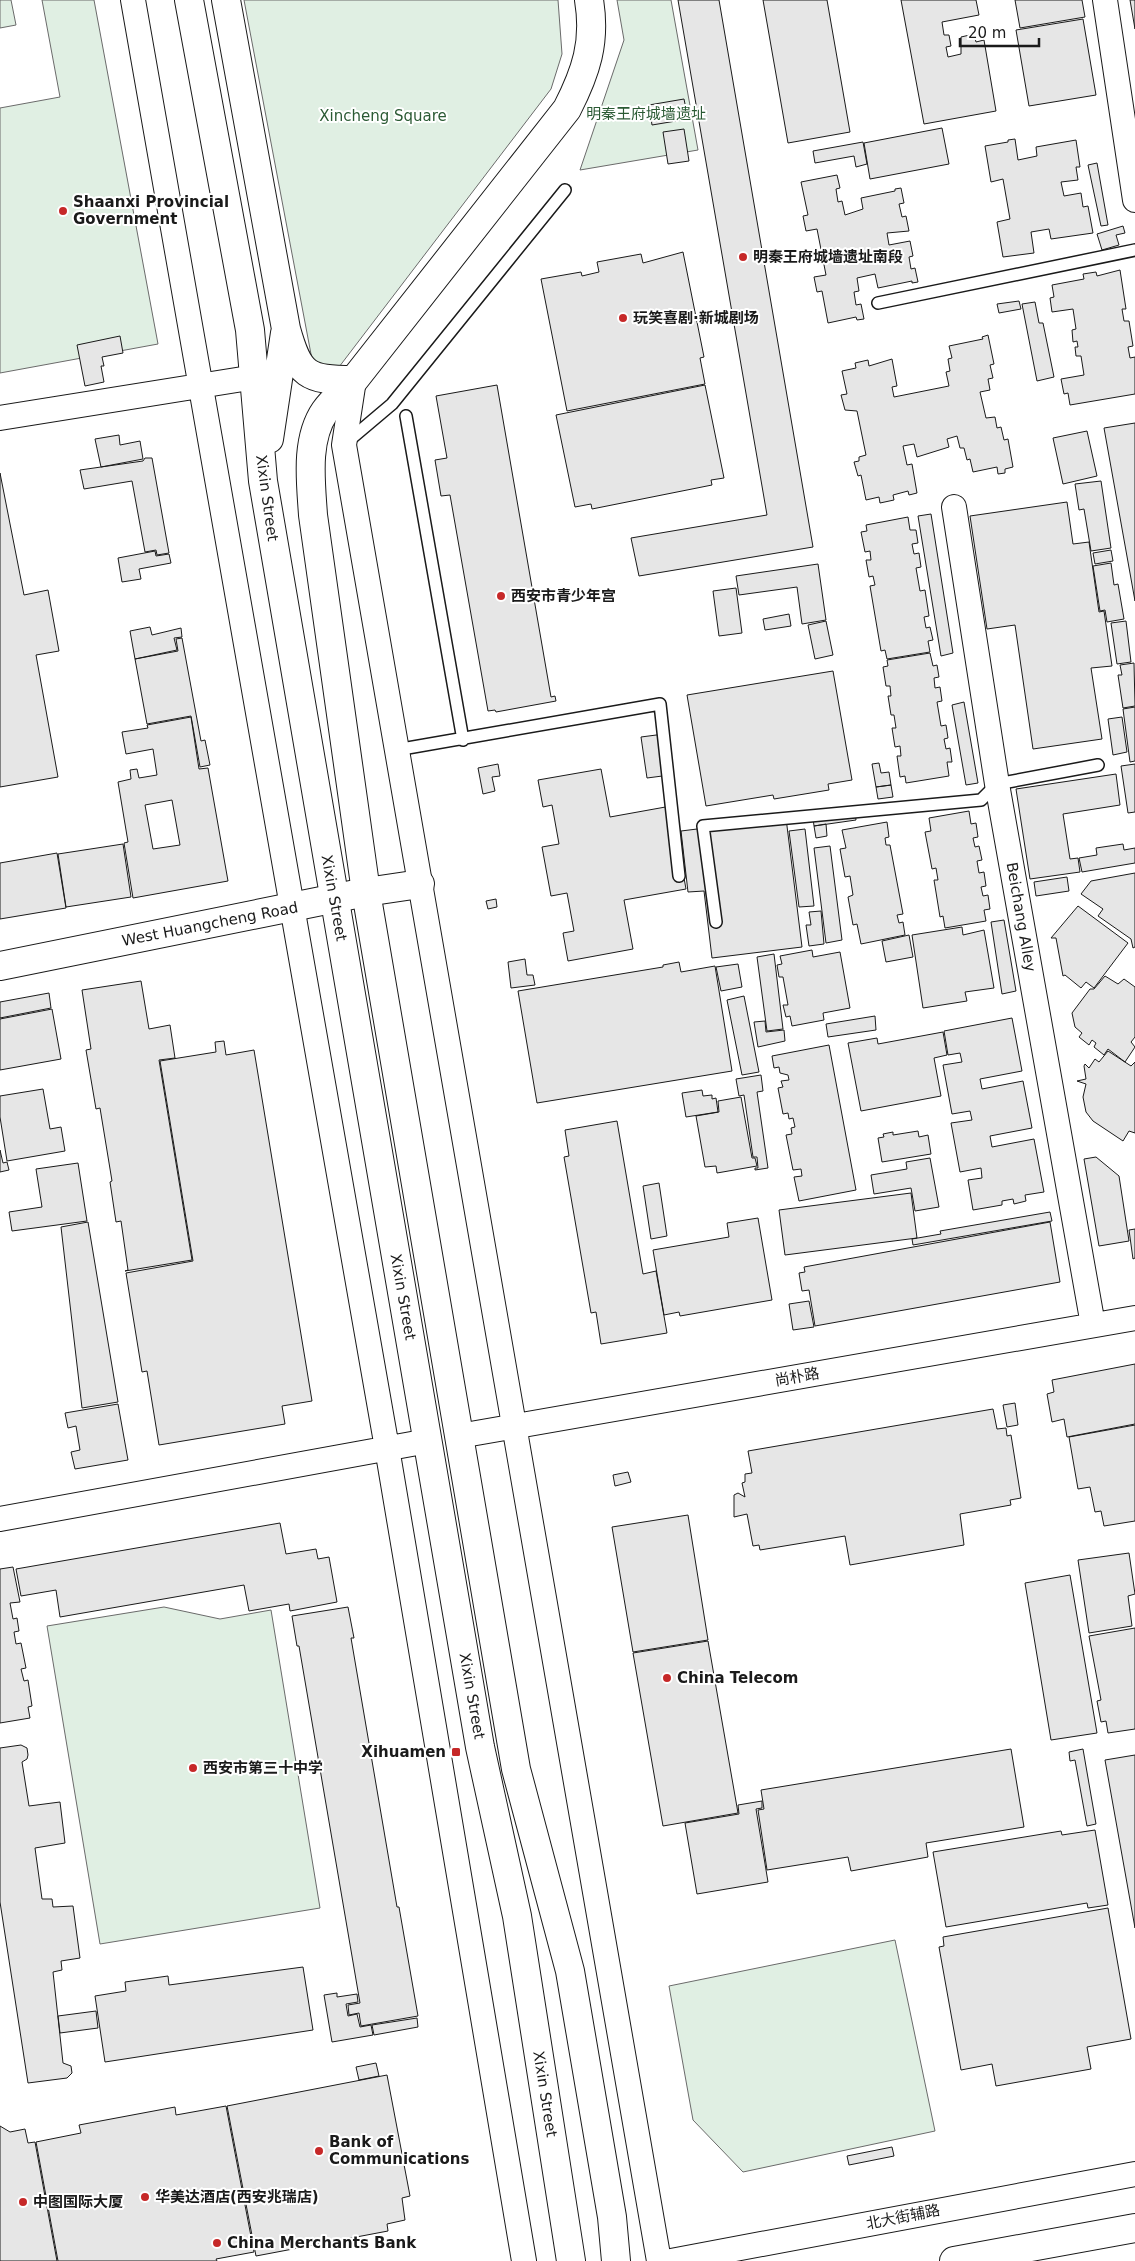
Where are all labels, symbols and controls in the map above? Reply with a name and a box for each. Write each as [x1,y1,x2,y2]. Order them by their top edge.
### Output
scale bar [960,15,1039,47]
text: 20 m [968,24,1006,42]
park label: 明秦王府城墙遗址 [586,105,706,123]
park label: Xincheng Square [319,107,447,125]
place label: Shaanxi Provincial Government [73,193,229,228]
marker: Shaanxi Provincial Government [57,205,69,217]
place label: 明秦王府城墙遗址南段 [753,248,903,266]
marker: 明秦王府城墙遗址南段 [737,251,749,263]
place label: 玩笑喜剧·新城剧场 [633,309,759,327]
marker: 玩笑喜剧·新城剧场 [617,312,629,324]
street label: Xixin Street [252,454,282,543]
place label: 西安市青少年宫 [511,587,616,605]
marker: 西安市青少年宫 [495,590,507,602]
street label: Xixin Street [318,853,350,943]
street label: Beichang Alley [1002,861,1040,973]
street label: West Huangcheng Road [120,898,300,950]
street label: Xixin Street [387,1252,419,1342]
street label: 尚朴路 [773,1364,821,1390]
street label: Xixin Street [456,1651,488,1741]
place label: China Telecom [677,1669,798,1687]
marker: China Telecom [661,1672,673,1684]
place label: Xihuamen [361,1743,446,1761]
marker: Xihuamen [450,1746,462,1758]
place label: 西安市第三十中学 [203,1759,323,1777]
marker: 西安市第三十中学 [187,1762,199,1774]
street label: Xixin Street [529,2049,561,2139]
place label: Bank of Communications [329,2133,469,2168]
marker: Bank of Communications [313,2145,325,2157]
place label: 华美达酒店(西安兆瑞店) [155,2188,319,2206]
marker: 华美达酒店(西安兆瑞店) [139,2191,151,2203]
place label: 中图国际大厦 [33,2193,123,2211]
marker: 中图国际大厦 [17,2196,29,2208]
street label: 北大街辅路 [864,2201,942,2233]
place label: China Merchants Bank [227,2234,417,2252]
marker: China Merchants Bank [211,2237,223,2249]

